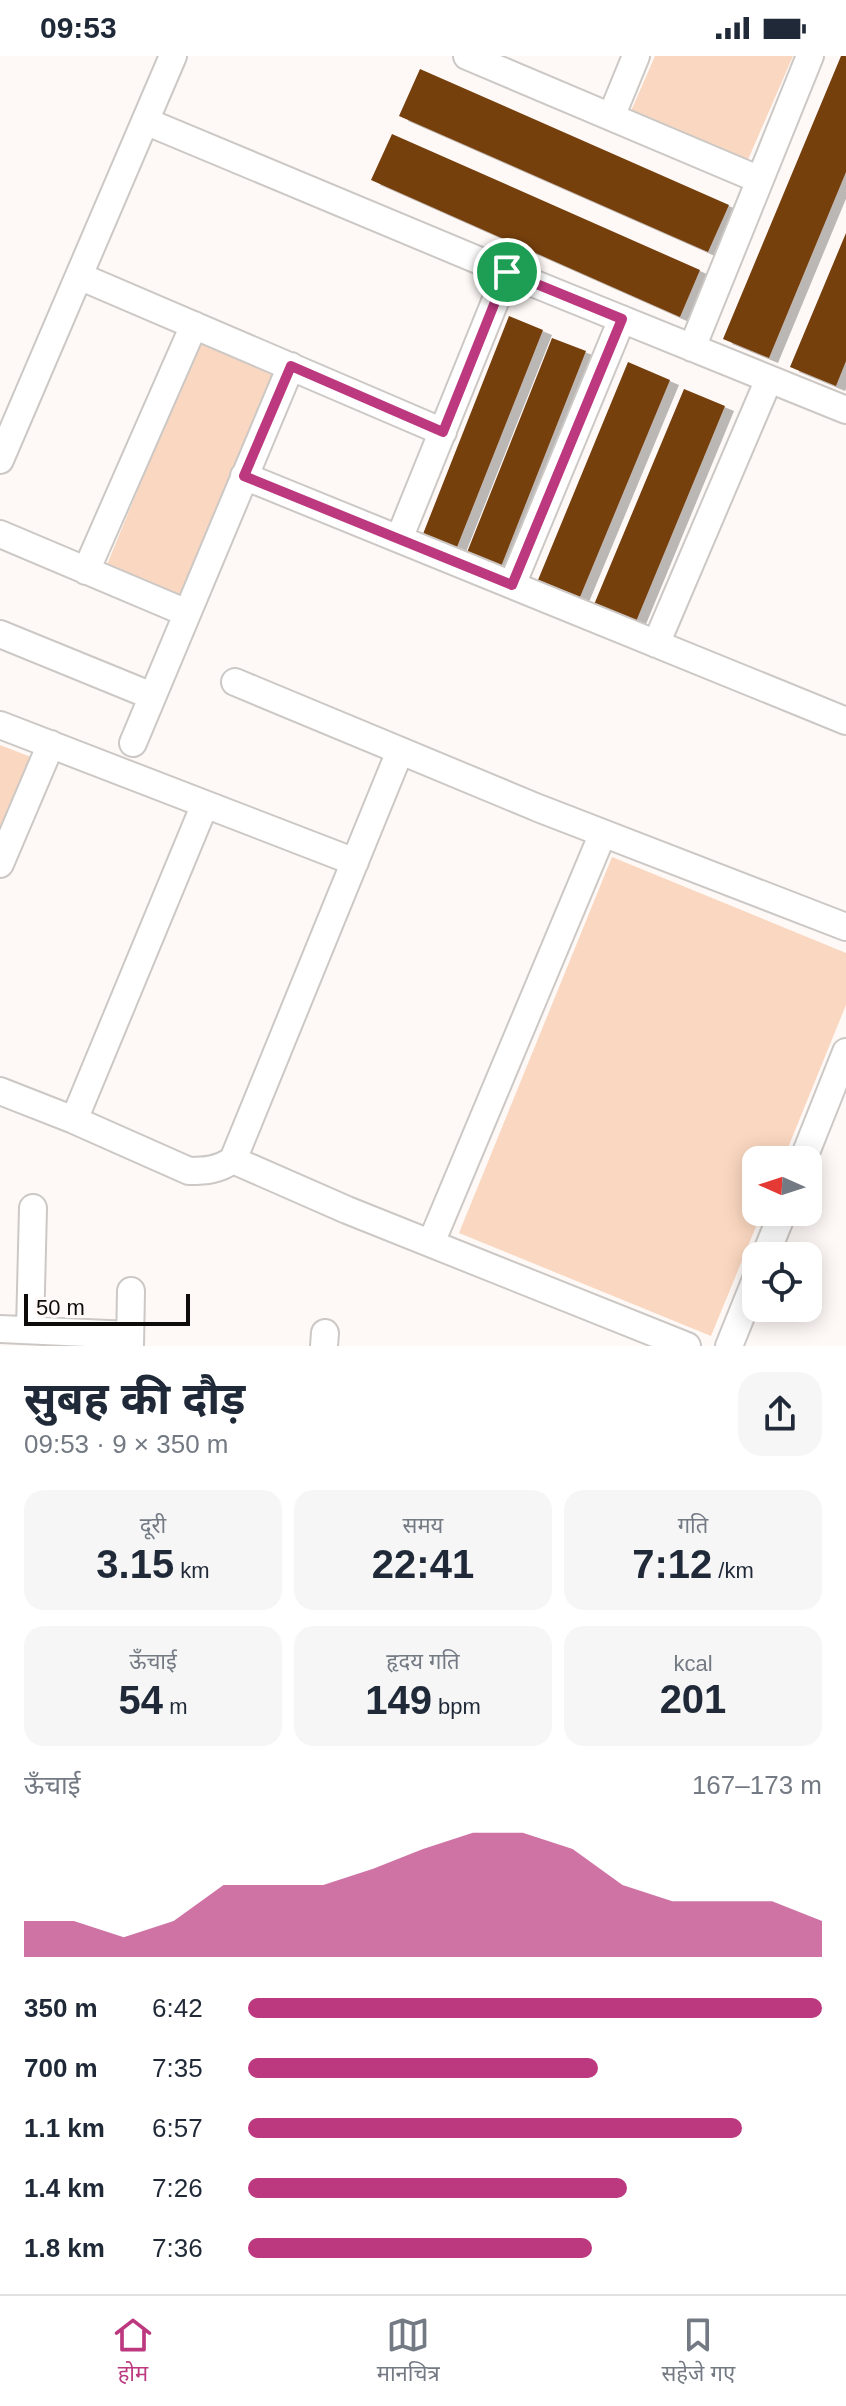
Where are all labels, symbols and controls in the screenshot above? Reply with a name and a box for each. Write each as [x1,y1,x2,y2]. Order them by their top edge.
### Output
text: 09:53 [40,11,117,44]
pin [473,238,541,306]
icon: arrive [485,250,529,294]
north arrow [742,1146,822,1226]
map controls [742,1146,822,1322]
button: locate [742,1242,822,1322]
scale bar [24,1290,190,1326]
text: 50 m [36,1295,85,1320]
button: share [738,1372,822,1456]
text: सुबह की दौड़ [24,1374,245,1423]
text: 09:53 · 9 × 350 m [24,1429,229,1459]
text: दूरी [140,1513,166,1538]
text: समय [403,1513,443,1538]
text: गति [678,1513,708,1538]
text: 3.15 [96,1542,174,1586]
text: 22:41 [372,1542,474,1586]
text: 7:12 [632,1542,712,1586]
text: km [174,1558,210,1583]
text: /km [712,1558,754,1583]
text: ऊँचाई [129,1649,177,1674]
text: हृदय गति [386,1649,460,1674]
text: kcal [673,1651,713,1676]
text: 201 [660,1677,726,1721]
text: 54 [119,1678,163,1722]
text: 149 [365,1678,432,1722]
text: m [163,1694,187,1719]
text: bpm [432,1694,481,1719]
text: ऊँचाई [24,1770,80,1800]
text: 167–173 m [692,1770,822,1800]
text: 350 m [24,1993,98,2023]
text: 6:42 [152,1993,203,2023]
text: 700 m [24,2053,98,2083]
text: 7:35 [152,2053,203,2083]
text: 1.1 km [24,2113,105,2143]
text: 6:57 [152,2113,203,2143]
text: 1.4 km [24,2173,105,2203]
text: 7:26 [152,2173,203,2203]
text: 1.8 km [24,2233,105,2263]
text: 7:36 [152,2233,203,2263]
tab: होम [111,2313,155,2390]
tab: मानचित्र [377,2313,440,2390]
tab: सहेजे गए [662,2313,735,2390]

